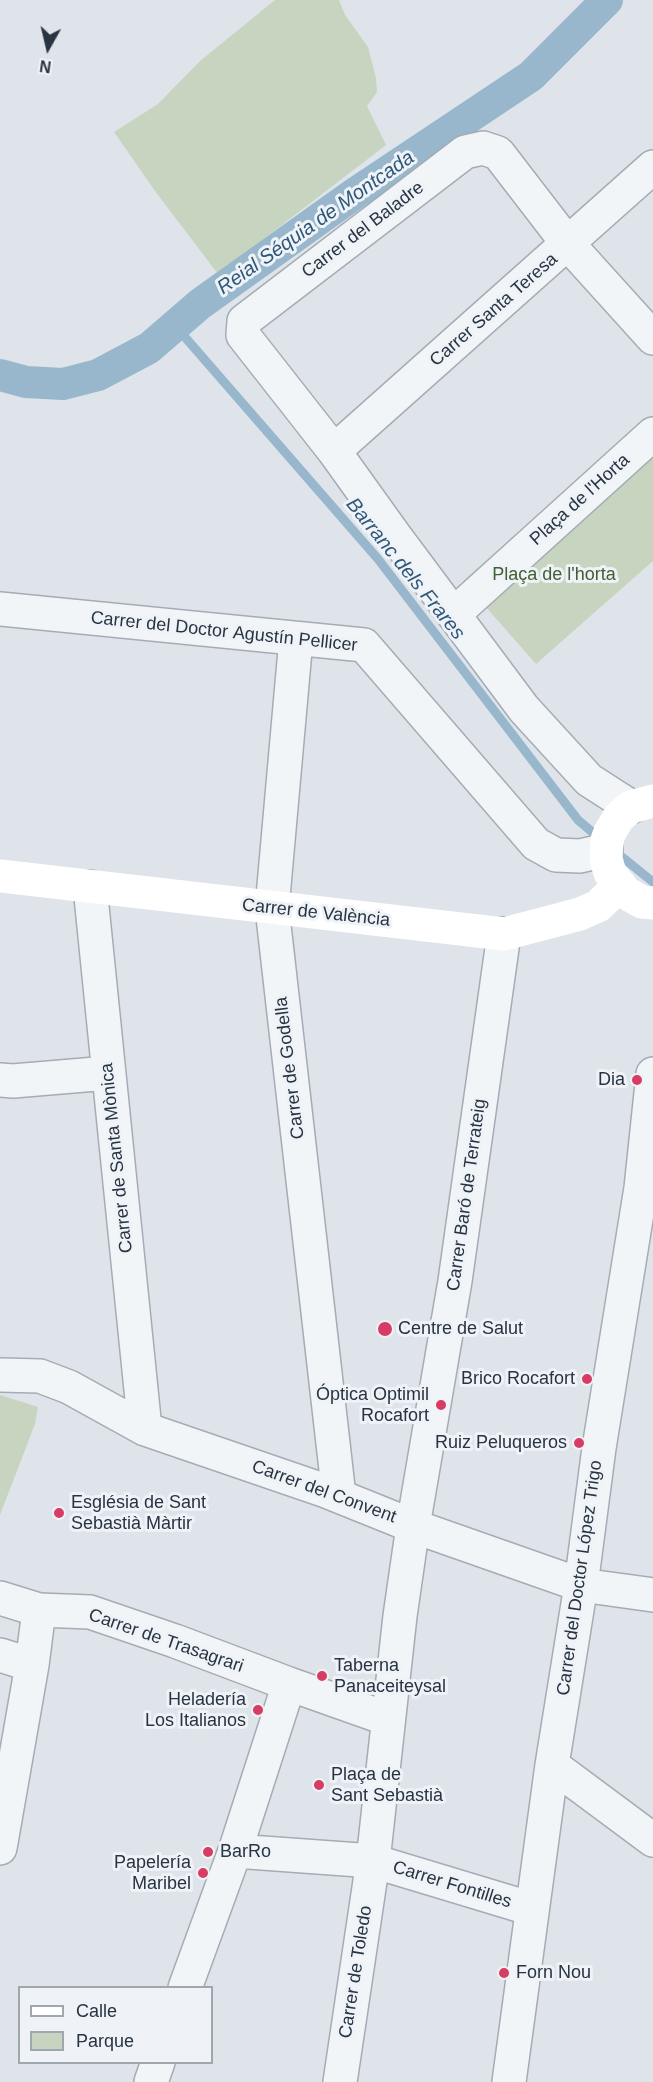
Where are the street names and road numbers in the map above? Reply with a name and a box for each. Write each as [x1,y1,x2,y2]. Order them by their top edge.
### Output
street label: Carrer del Baladre [298,177,428,283]
street label: Carrer Santa Teresa [426,249,562,371]
street label: Plaça de l'Horta [526,450,634,550]
street label: Carrer del Doctor Agustín Pellicer [90,607,358,657]
street label: Carrer de València [241,894,391,932]
street label: Carrer de Godella [271,996,309,1140]
street label: Carrer de Santa Mònica [96,1062,138,1254]
street label: Carrer Baró de Terrateig [443,1097,491,1293]
street label: Carrer del Convent [249,1456,399,1528]
street label: Carrer del Doctor López Trigo [553,1459,607,1697]
street label: Carrer de Trasagrari [86,1604,246,1678]
street label: Carrer Fontilles [390,1857,514,1913]
street label: Carrer de Toledo [335,1904,377,2040]

